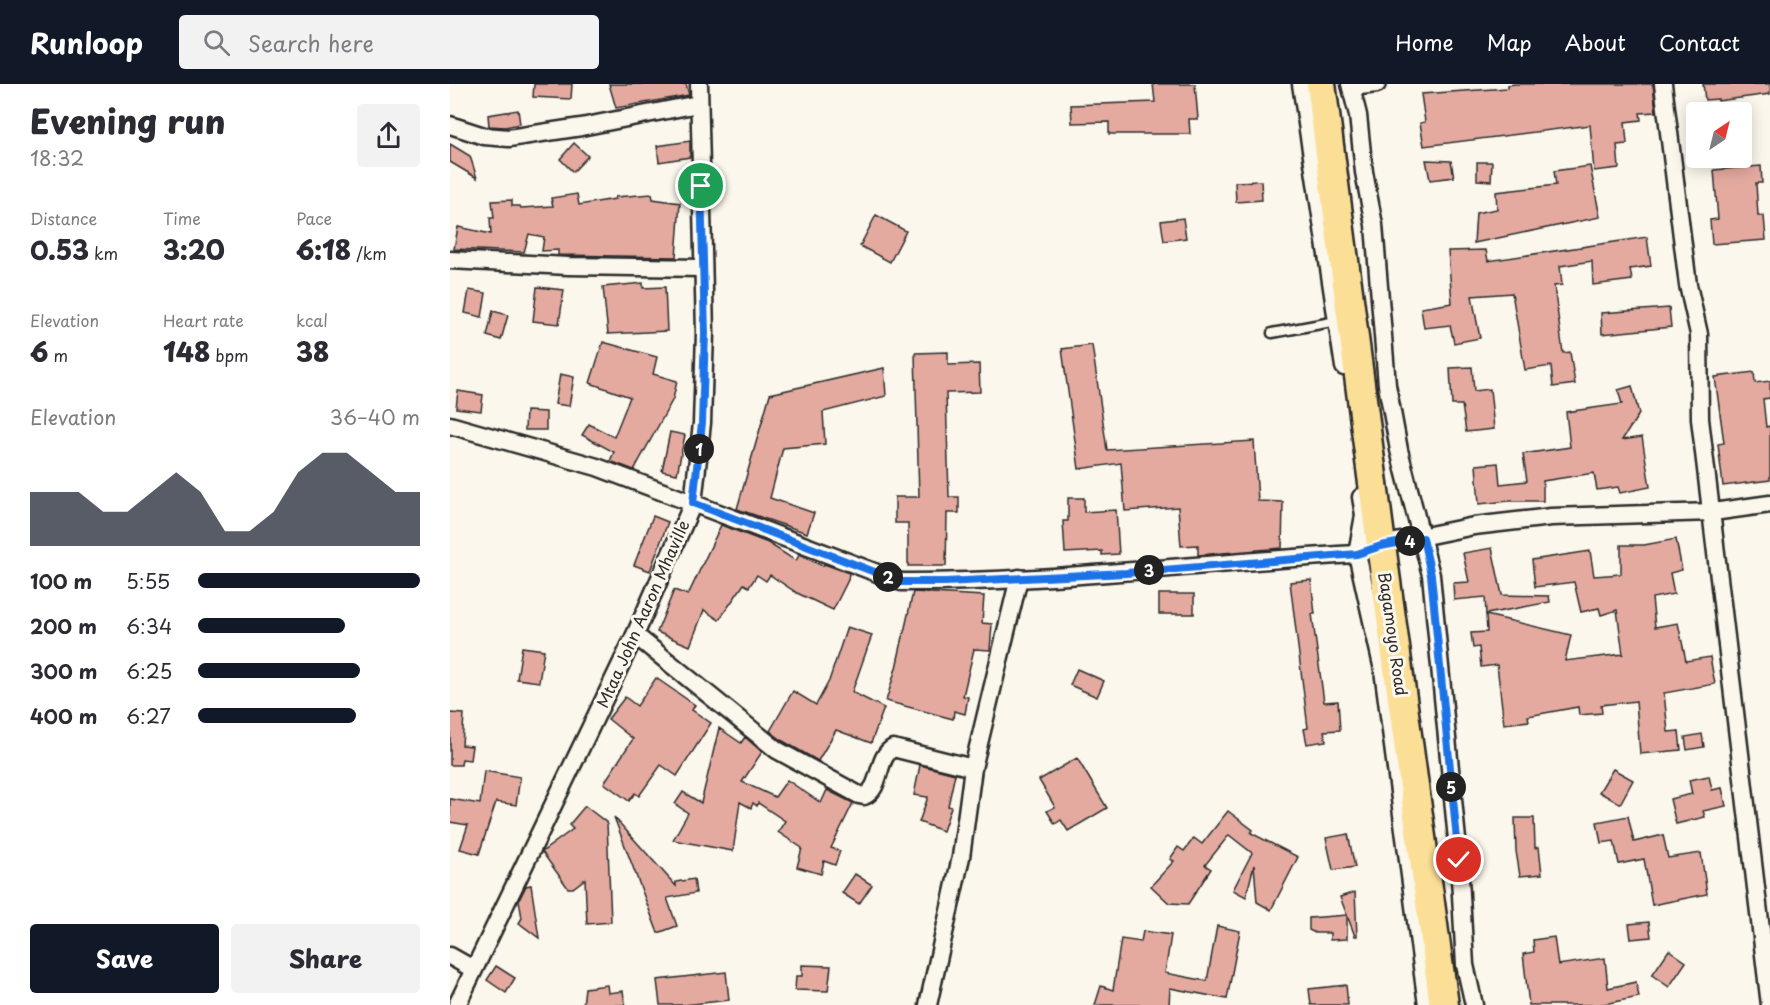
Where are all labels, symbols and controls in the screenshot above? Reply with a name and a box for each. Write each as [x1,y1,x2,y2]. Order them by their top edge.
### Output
search box [179,15,599,69]
text: Runloop [30,21,143,64]
icon: search [200,26,233,59]
text: Search here [248,26,374,59]
text: Home [1395,26,1454,58]
text: Map [1487,26,1532,58]
text: About [1565,26,1626,58]
text: Contact [1659,26,1740,58]
text: Evening run [30,95,225,145]
north arrow [1686,102,1752,168]
map controls [1686,102,1752,168]
button: share [357,104,420,167]
text: 18:32 [30,143,84,173]
pin [675,160,726,211]
icon: arrive [684,169,717,202]
text: Distance [30,206,97,230]
text: Time [163,206,201,230]
text: Pace [296,206,332,230]
text: 0.53 [30,230,89,269]
text: 3:20 [163,230,225,269]
text: 6:18 [296,230,351,269]
text: km [89,241,118,265]
text: /km [351,241,387,265]
text: Elevation [30,308,99,332]
text: Heart rate [163,308,244,332]
text: kcal [296,308,328,332]
text: 6 [30,332,48,371]
text: 148 [163,332,210,371]
text: 38 [296,332,329,371]
text: m [48,343,68,367]
text: bpm [210,343,249,367]
text: Elevation [30,402,116,432]
text: 36–40 m [330,402,420,432]
pin: 1 [684,434,714,464]
text: 1 [695,437,703,461]
street label: Mtaa John Aaron Mhaville [590,516,695,711]
pin: 4 [1395,526,1425,556]
text: 4 [1405,529,1415,553]
pin: 3 [1134,555,1164,585]
text: 3 [1144,558,1154,582]
pin: 2 [873,562,903,592]
text: 2 [882,565,894,589]
text: 100 m [30,566,92,596]
text: 5:55 [126,566,170,596]
street label: Bagamoyo Road [1373,570,1415,697]
text: 200 m [30,611,97,641]
text: 6:34 [126,611,172,641]
text: 300 m [30,656,98,686]
text: 6:25 [126,656,172,686]
text: 400 m [30,701,98,731]
text: 6:27 [126,701,171,731]
pin: 5 [1436,772,1466,802]
text: 5 [1446,775,1456,799]
pin [1433,834,1484,885]
icon: check [1442,843,1475,876]
button: Save [30,924,219,993]
button: Share [231,924,420,993]

